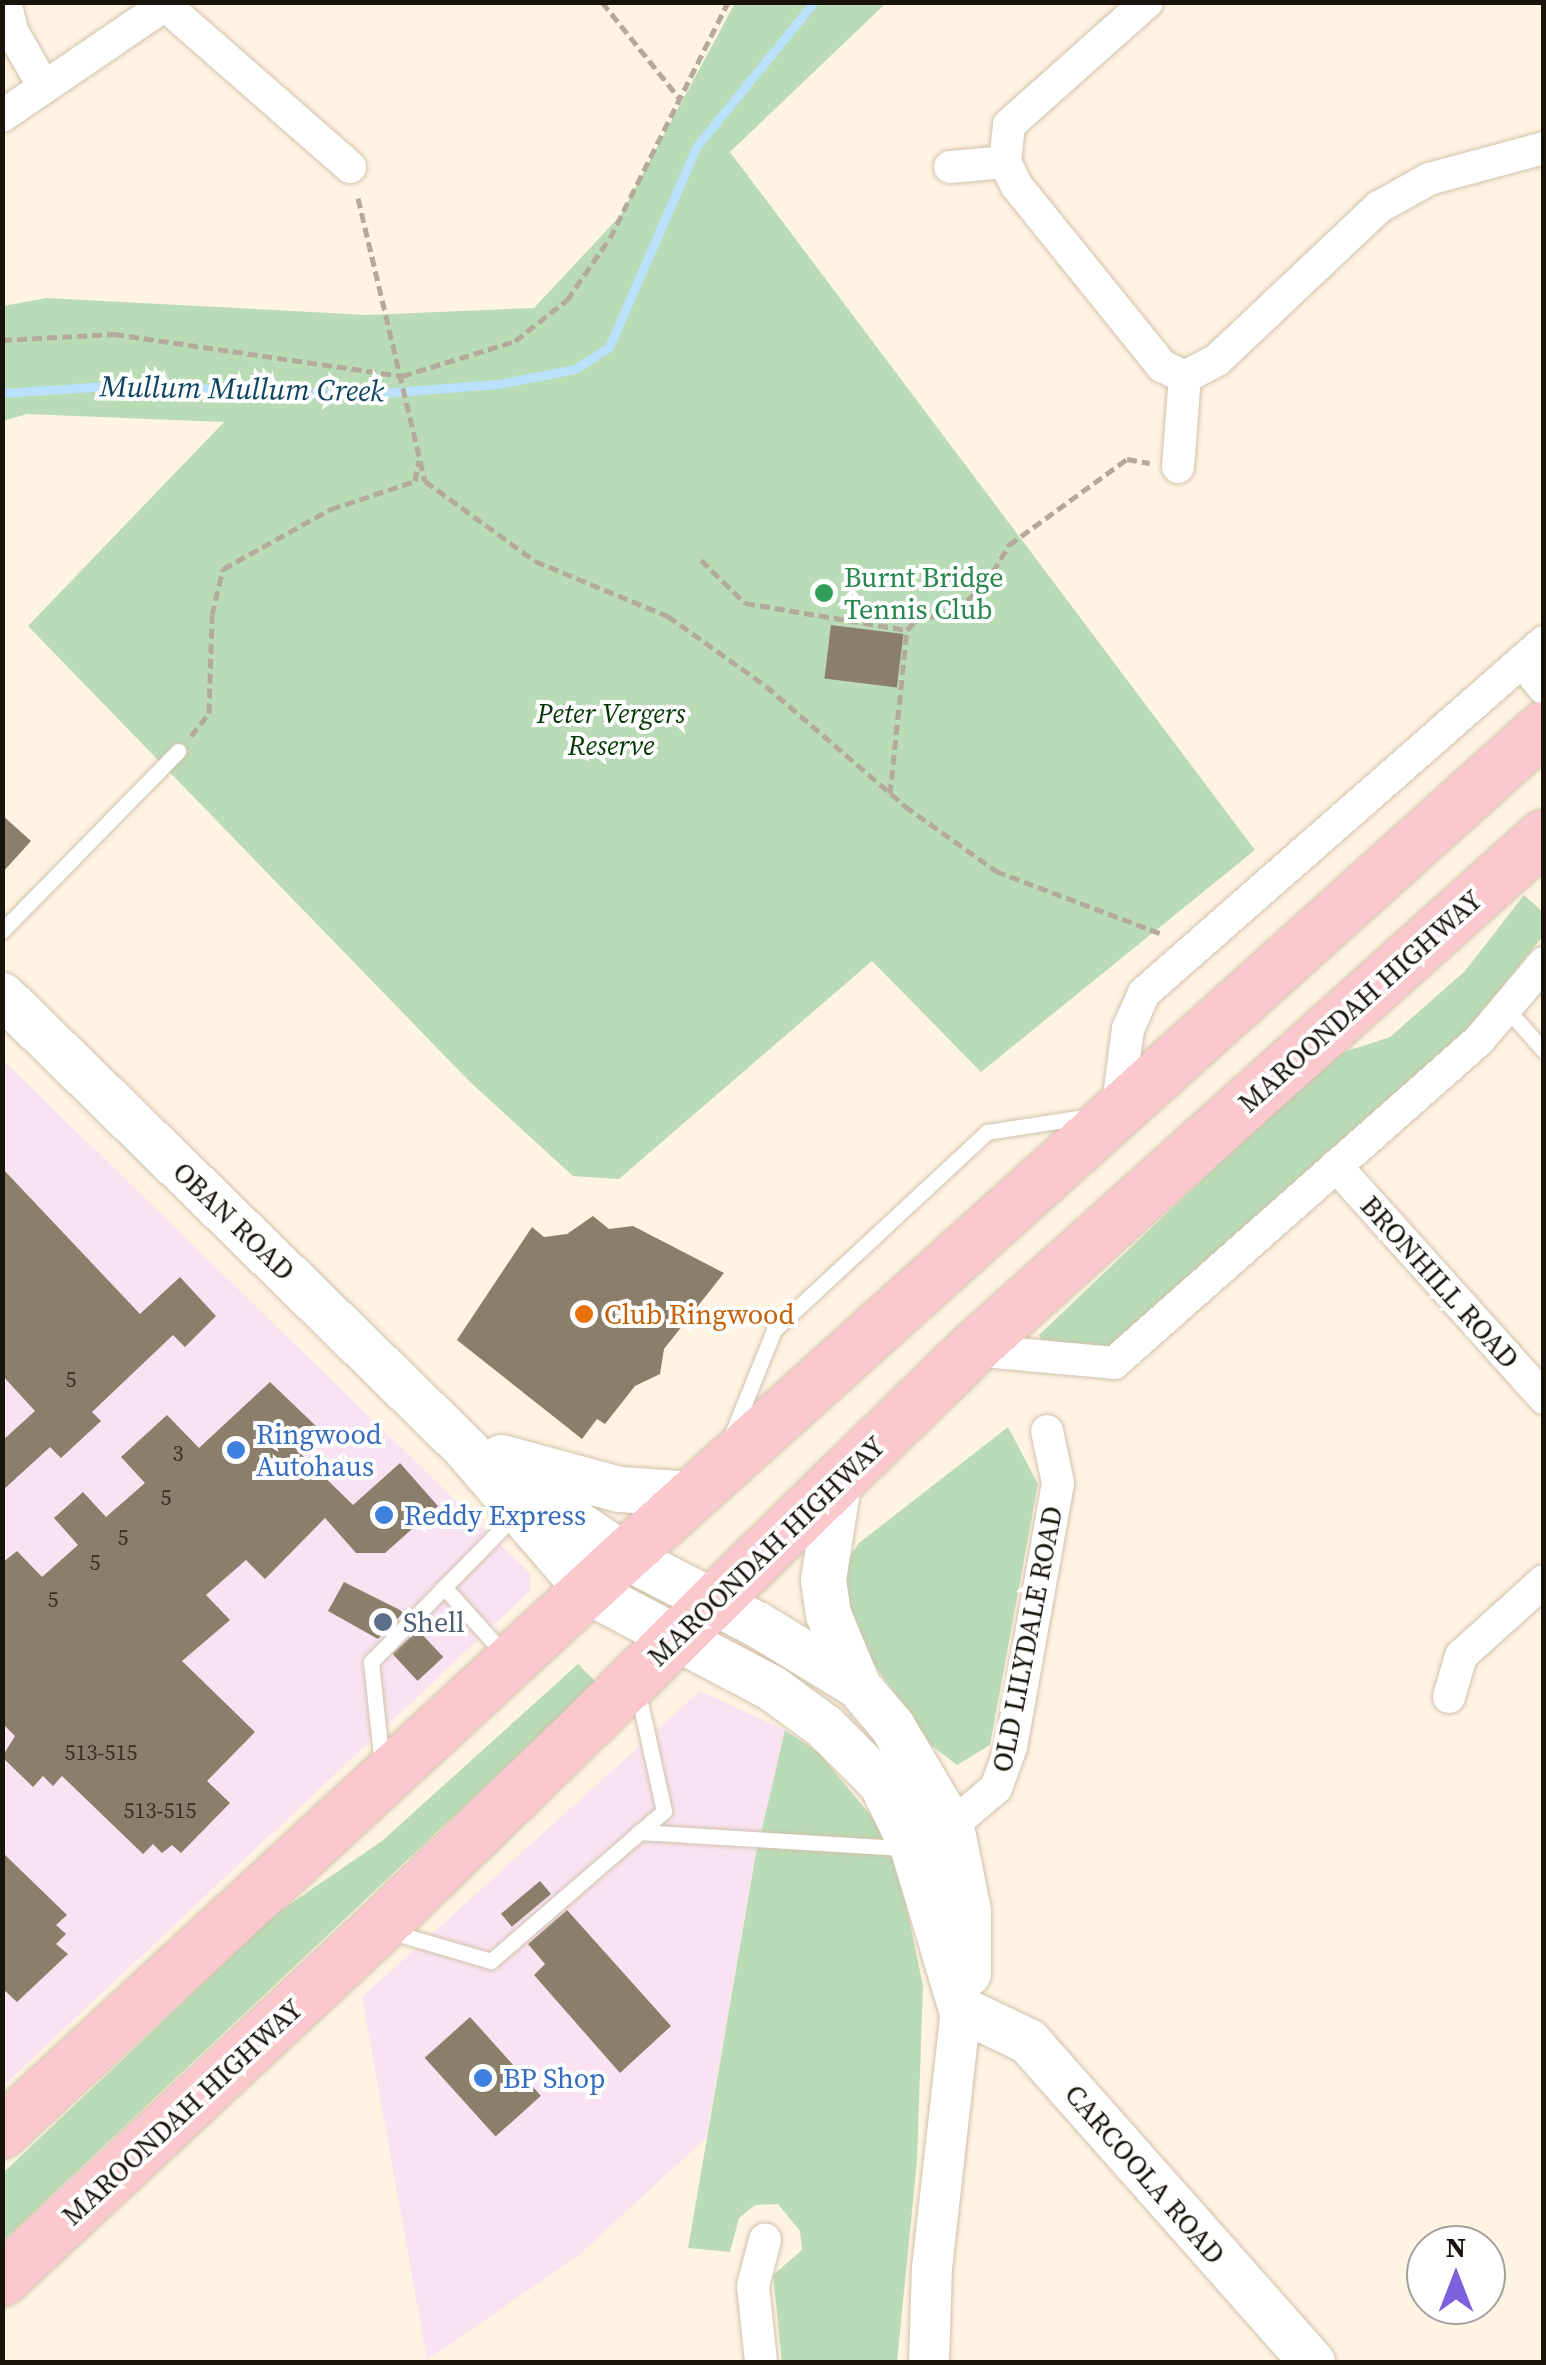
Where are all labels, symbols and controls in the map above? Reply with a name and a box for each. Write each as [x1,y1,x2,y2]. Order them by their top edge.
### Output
water label: Mullum Mullum Creek [100,369,384,409]
place label: Burnt Bridge Tennis Club [844,560,1004,626]
marker: Burnt Bridge Tennis Club [813,582,835,604]
park label: Peter Vergers Reserve [537,696,685,762]
street label: MAROONDAH HIGHWAY [1231,883,1489,1119]
street label: OBAN ROAD [166,1155,302,1287]
street label: BRONHILL ROAD [1354,1189,1526,1375]
place label: Club Ringwood [604,1297,794,1331]
marker: Club Ringwood [573,1303,595,1325]
house number: 5 [66,1367,76,1393]
place label: Ringwood Autohaus [256,1417,382,1483]
street label: MAROONDAH HIGHWAY [641,1429,891,1673]
marker: Ringwood Autohaus [225,1439,247,1461]
house number: 3 [173,1441,183,1467]
house number: 5 [161,1485,171,1511]
place label: Reddy Express [404,1498,586,1532]
street label: OLD LILYDALE ROAD [985,1503,1069,1775]
marker: Reddy Express [373,1504,395,1526]
house number: 5 [118,1525,128,1551]
house number: 5 [90,1550,100,1576]
house number: 5 [48,1587,58,1613]
place label: Shell [403,1605,465,1639]
marker: Shell [372,1611,394,1633]
house number: 513-515 [65,1740,137,1766]
house number: 513-515 [124,1798,196,1824]
street label: MAROONDAH HIGHWAY [55,1992,309,2232]
place label: BP Shop [503,2061,605,2095]
marker: BP Shop [472,2067,494,2089]
street label: CARCOOLA ROAD [1058,2077,1232,2271]
north arrow [1406,2225,1506,2325]
text: N [1446,2228,1466,2266]

